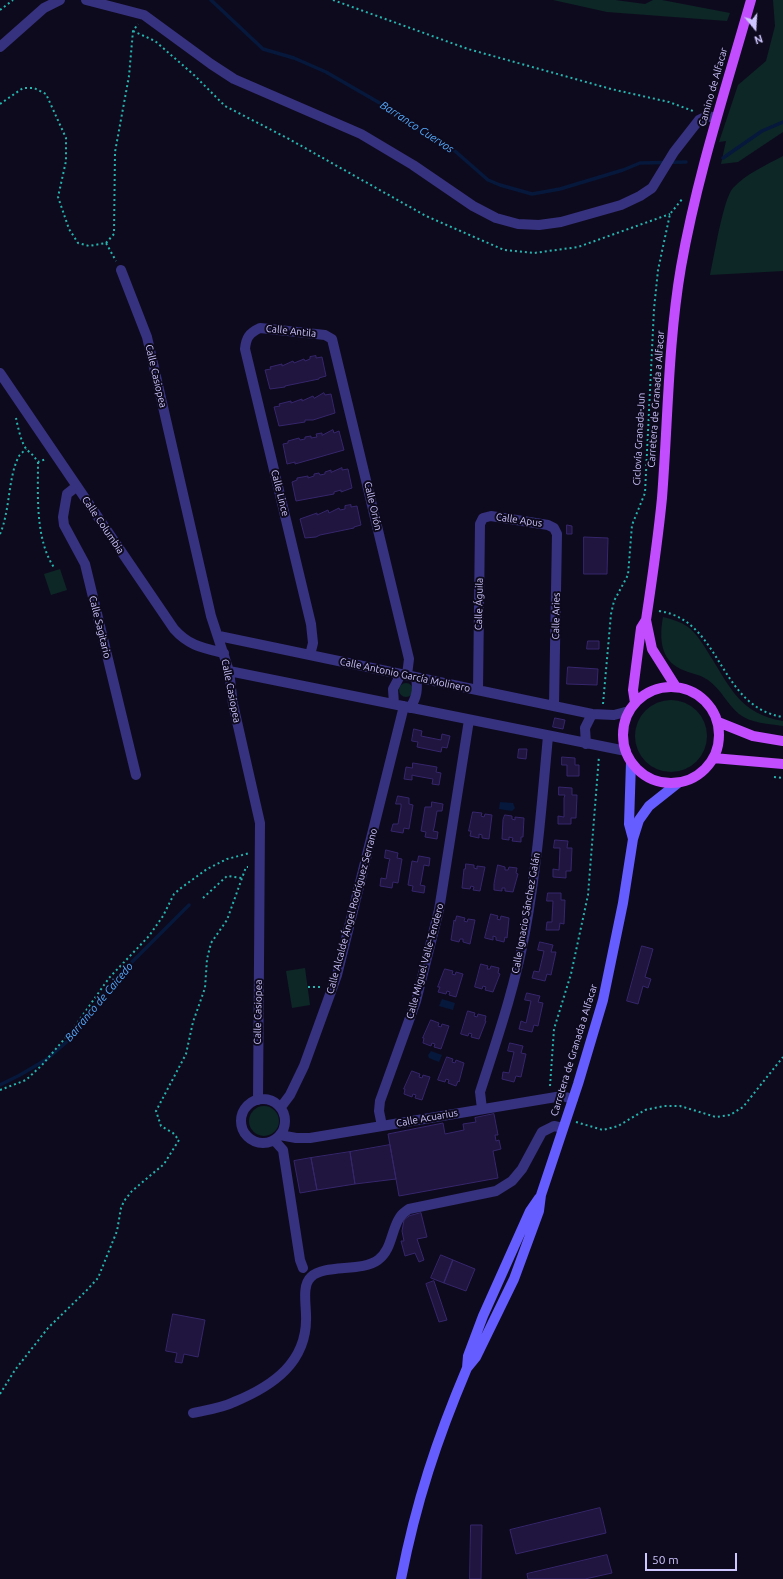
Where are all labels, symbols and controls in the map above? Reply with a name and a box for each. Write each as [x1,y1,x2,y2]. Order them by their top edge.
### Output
north arrow [735,8,775,48]
text: N [753,32,764,46]
street label: Camino de Alfacar [696,46,730,128]
water label: Barranco Cuervos [378,98,456,156]
street label: Calle Antila [265,322,317,340]
street label: Carretera de Granada a Alfacar [645,330,667,468]
street label: Calle Casiopea [143,343,169,409]
street label: Ciclovía Granada-Jun [631,392,647,486]
street label: Calle Lince [268,468,292,518]
street label: Calle Orión [362,480,384,532]
street label: Calle Columbia [79,494,127,556]
street label: Calle Apus [495,511,543,529]
street label: Calle Águila [473,578,485,630]
street label: Calle Aries [550,592,562,640]
street label: Calle Sagitario [86,594,114,660]
street label: Calle Antonio García Molinero [339,655,471,695]
street label: Calle Casiopea [219,658,243,724]
street label: Calle Alcalde Ángel Rodríguez Serrano [324,827,380,995]
street label: Calle Ignacio Sánchez Galán [509,851,543,975]
street label: Calle Miguel Valle-Tendero [404,902,446,1020]
water label: Barranco de Caicedo [62,960,136,1044]
street label: Calle Casiopea [251,980,265,1044]
street label: Carretera de Granada a Alfacar [548,983,600,1117]
street label: Calle Acuarius [395,1107,459,1129]
scale bar [647,1545,739,1571]
text: 50 m [652,1553,679,1566]

